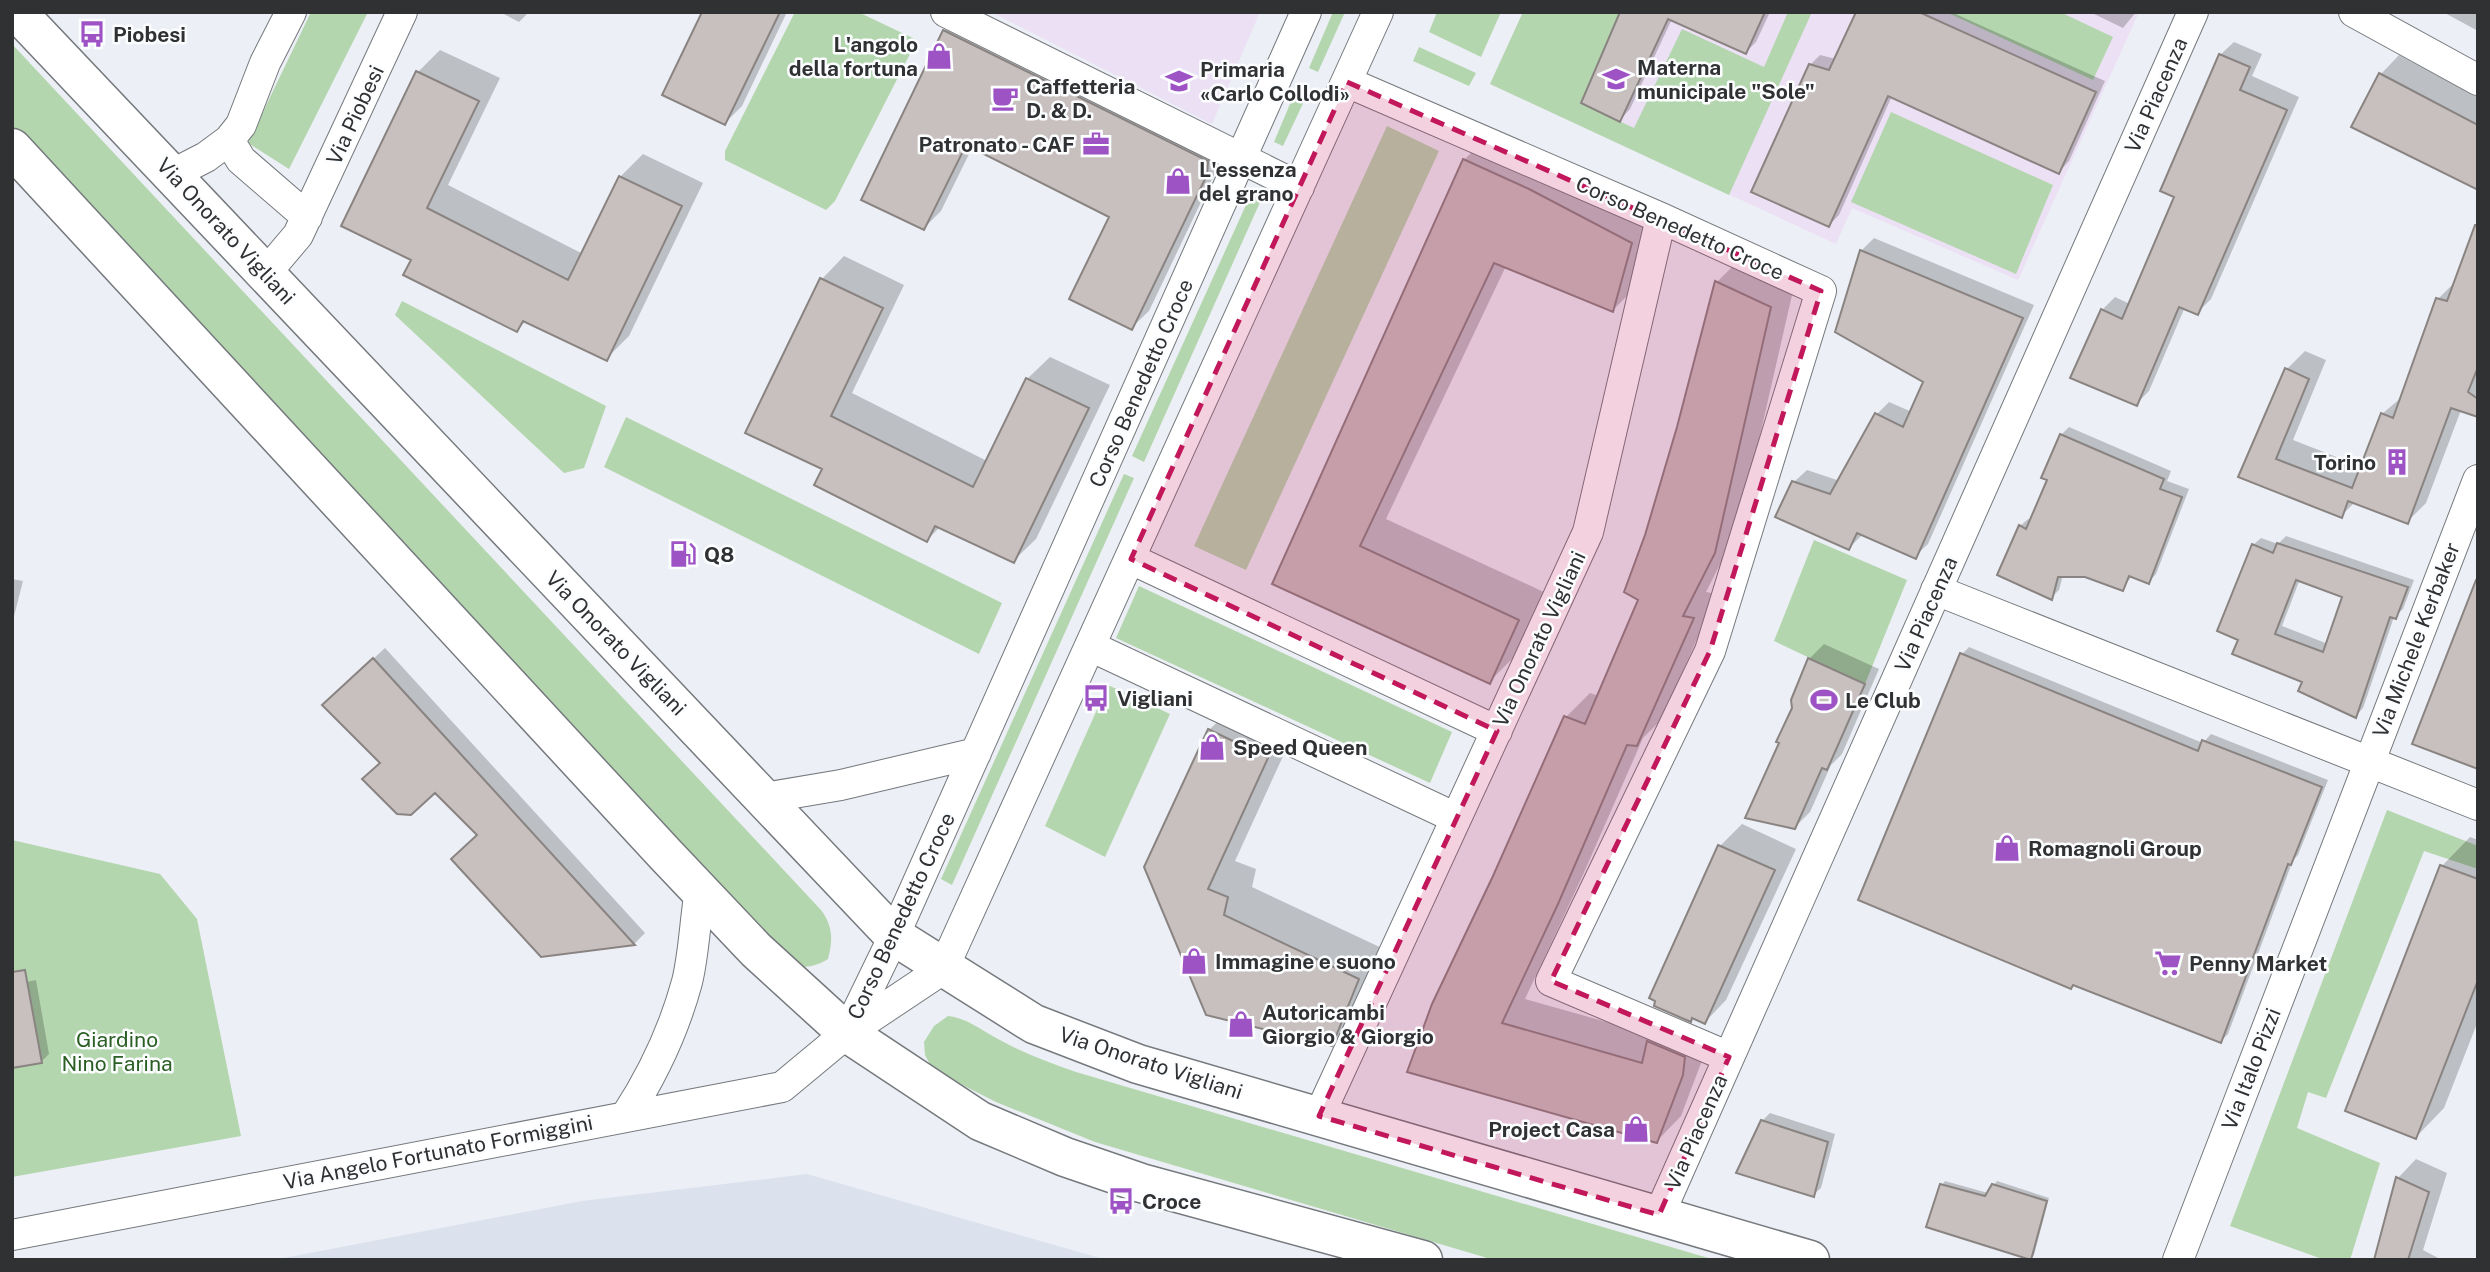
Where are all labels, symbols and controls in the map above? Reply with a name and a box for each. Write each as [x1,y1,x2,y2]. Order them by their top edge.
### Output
bus stop icon: Piobesi [77,19,107,49]
place label: Piobesi [113,22,186,47]
place label: L'angolo della fortuna [789,32,918,81]
street label: Via Piacenza [2119,34,2193,156]
shop icon: L'angolo della fortuna [924,41,954,71]
place label: Materna municipale "Sole" [1637,55,1815,104]
place label: Primaria «Carlo Collodi» [1200,57,1350,106]
street label: Via Piobesi [321,61,389,169]
school or university icon: Materna municipale "Sole" [1601,64,1631,94]
school or university icon: Primaria «Carlo Collodi» [1164,66,1194,96]
place label: Caffetteria D. & D. [1026,74,1135,123]
cafe icon: Caffetteria D. & D. [990,83,1020,113]
office icon: Patronato - CAF [1081,129,1111,159]
place label: Patronato - CAF [919,132,1075,157]
street label: Via Onorato Vigliani [152,153,300,309]
place label: L'essenza del grano [1199,157,1297,206]
shop icon: L'essenza del grano [1163,166,1193,196]
street label: Corso Benedetto Croce [1572,171,1788,285]
street label: Corso Benedetto Croce [1084,275,1198,491]
building icon: Torino [2382,447,2412,477]
place label: Torino [2314,450,2376,475]
fuel station icon: Q8 [668,539,698,569]
street label: Via Michele Kerbaker [2367,539,2465,741]
place label: Q8 [704,542,734,567]
street label: Via Onorato Vigliani [1487,547,1591,731]
street label: Via Piacenza [1889,553,1963,675]
street label: Via Onorato Vigliani [541,566,691,720]
bus stop icon: Vigliani [1081,683,1111,713]
sports icon: Le Club [1809,685,1839,715]
place label: Vigliani [1117,686,1193,711]
place label: Le Club [1845,688,1921,713]
shop icon: Speed Queen [1197,732,1227,762]
place label: Speed Queen [1233,735,1367,760]
street label: Corso Benedetto Croce [842,809,960,1023]
shop icon: Romagnoli Group [1992,833,2022,863]
place label: Romagnoli Group [2028,836,2202,861]
shop icon: Immagine e suono [1179,946,1209,976]
supermarket icon: Penny Market [2153,948,2183,978]
place label: Immagine e suono [1215,949,1396,974]
place label: Penny Market [2189,951,2327,976]
place label: Autoricambi Giorgio & Giorgio [1262,1000,1434,1049]
street label: Via Italo Pizzi [2216,1005,2286,1133]
shop icon: Autoricambi Giorgio & Giorgio [1226,1009,1256,1039]
street label: Via Onorato Vigliani [1056,1022,1246,1104]
park label: Giardino Nino Farina [61,1027,173,1076]
street label: Via Piacenza [1659,1071,1733,1193]
street label: Via Angelo Fortunato Formiggini [281,1110,595,1194]
shop icon: Project Casa [1621,1114,1651,1144]
place label: Project Casa [1488,1117,1615,1142]
bus stop icon: Croce [1106,1186,1136,1216]
place label: Croce [1142,1189,1201,1214]

